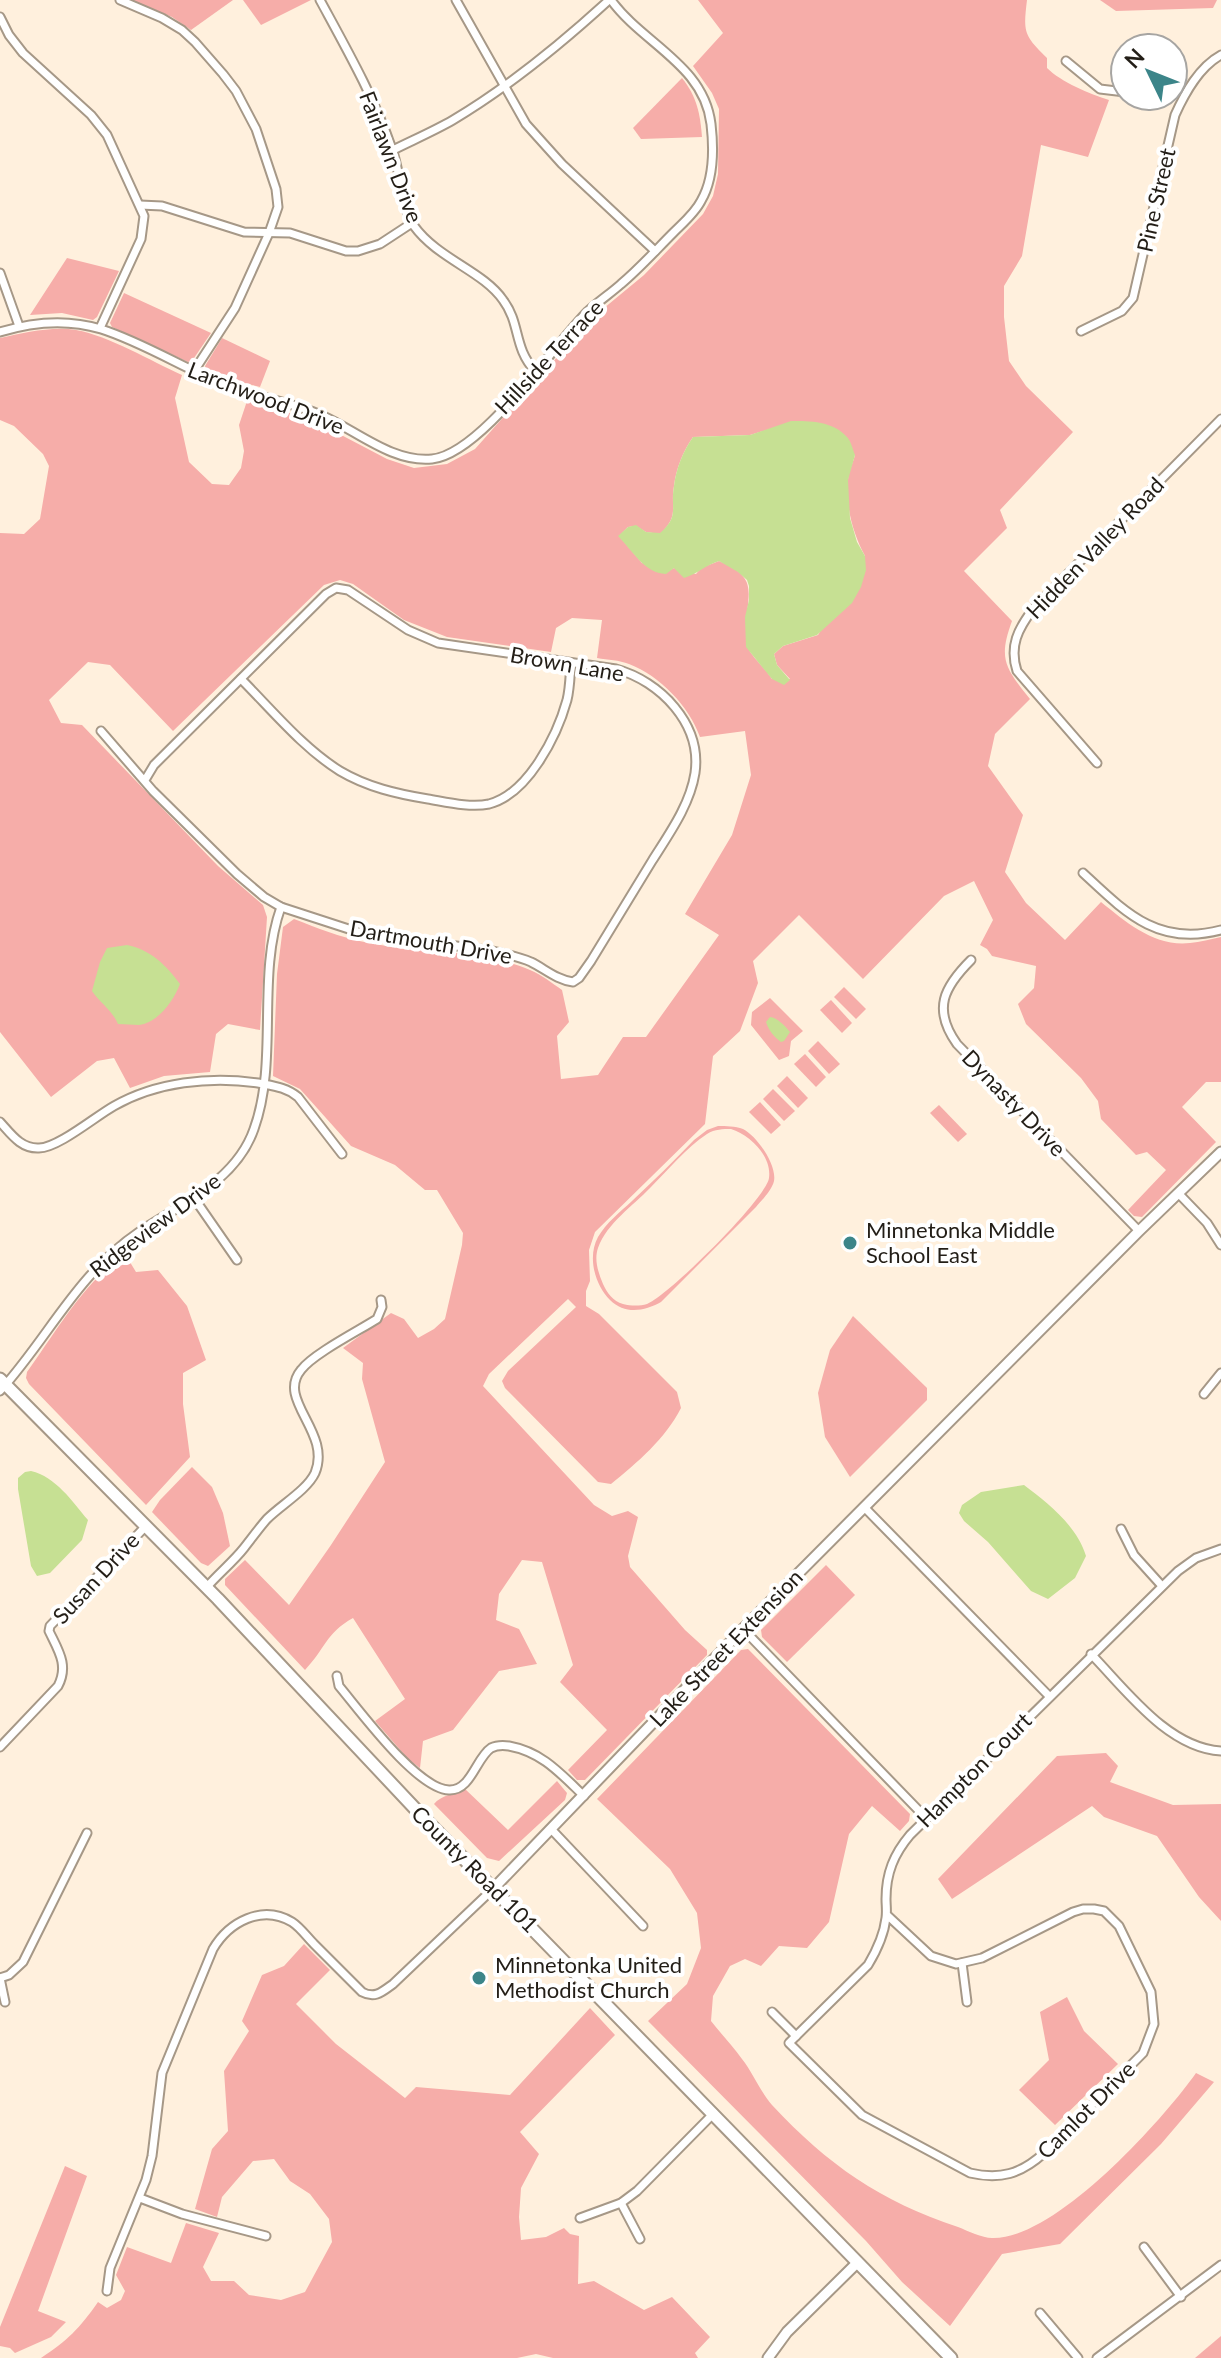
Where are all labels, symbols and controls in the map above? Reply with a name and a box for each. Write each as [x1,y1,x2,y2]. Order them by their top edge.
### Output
north arrow [1109,32,1189,112]
text: N [1118,43,1150,73]
street label: Fairlawn Drive [354,87,429,226]
street label: Pine Street [1130,145,1181,255]
street label: Hillside Terrace [489,294,609,419]
street label: Larchwood Drive [184,355,348,440]
street label: Hidden Valley Road [1020,471,1169,624]
street label: Brown Lane [508,640,626,687]
street label: Dartmouth Drive [348,914,514,969]
street label: Dynasty Drive [957,1044,1072,1161]
street label: Ridgeview Drive [84,1167,225,1283]
place label: Minnetonka Middle School East [866,1216,1055,1268]
marker: Minnetonka Middle School East [841,1234,859,1252]
street label: Susan Drive [47,1526,145,1629]
street label: Lake Street Extension [644,1563,808,1732]
street label: Hampton Court [911,1707,1037,1833]
street label: County Road 101 [406,1800,544,1938]
place label: Minnetonka United Methodist Church [495,1951,682,2003]
marker: Minnetonka United Methodist Church [470,1969,488,1987]
street label: Camlot Drive [1031,2055,1140,2164]

